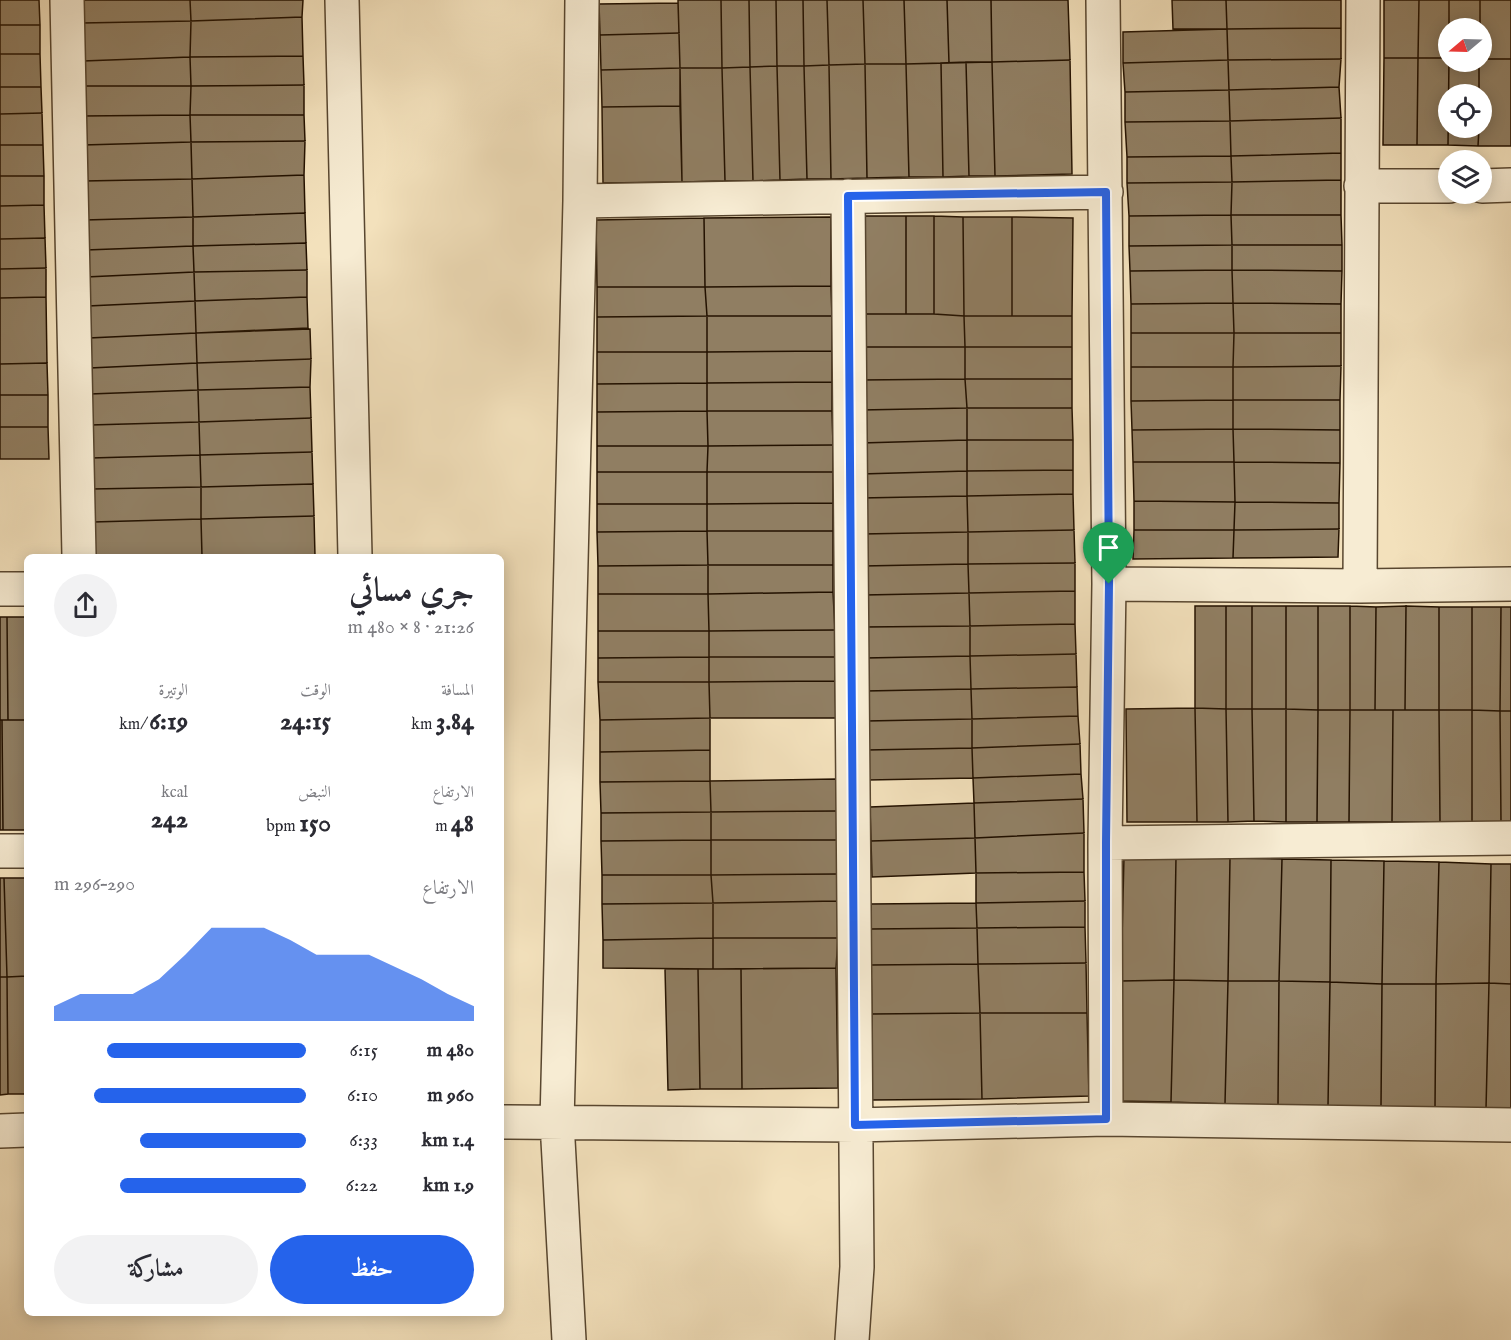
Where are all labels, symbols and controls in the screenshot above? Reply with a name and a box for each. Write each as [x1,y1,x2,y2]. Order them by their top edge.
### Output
north arrow [1438,18,1492,72]
map controls [1438,18,1492,204]
button: locate [1438,84,1492,138]
button: layers [1438,150,1492,204]
pin [1083,522,1134,584]
icon: arrive [1092,531,1125,564]
text: جري مسائي [349,571,474,613]
button: share [54,574,117,637]
text: 21:26 · 8 × 480 m [347,615,474,640]
text: الوتيرة [158,681,188,701]
text: الوقت [300,681,331,701]
text: المسافة [441,681,474,701]
text: 6:19 [149,705,188,738]
text: 24:15 [280,705,331,738]
text: 3.84 [436,705,474,738]
text: /km [119,715,149,735]
text: km [411,715,436,735]
text: kcal [161,783,188,803]
text: النبض [298,783,331,803]
text: الارتفاع [432,783,474,803]
text: 242 [151,803,188,836]
text: 150 [299,807,331,840]
text: 48 [451,807,474,840]
text: bpm [266,817,299,837]
text: m [435,817,451,837]
text: 290–296 m [54,872,135,897]
text: الارتفاع [422,876,474,901]
text: 6:15 [350,1038,378,1063]
text: 480 m [427,1038,474,1063]
text: 6:10 [347,1083,378,1108]
text: 960 m [427,1083,474,1108]
text: 6:33 [349,1128,378,1153]
text: 1.4 km [422,1128,474,1153]
text: 6:22 [346,1173,378,1198]
text: 1.9 km [423,1173,474,1198]
button: مشاركة [54,1235,258,1304]
button: حفظ [270,1235,474,1304]

